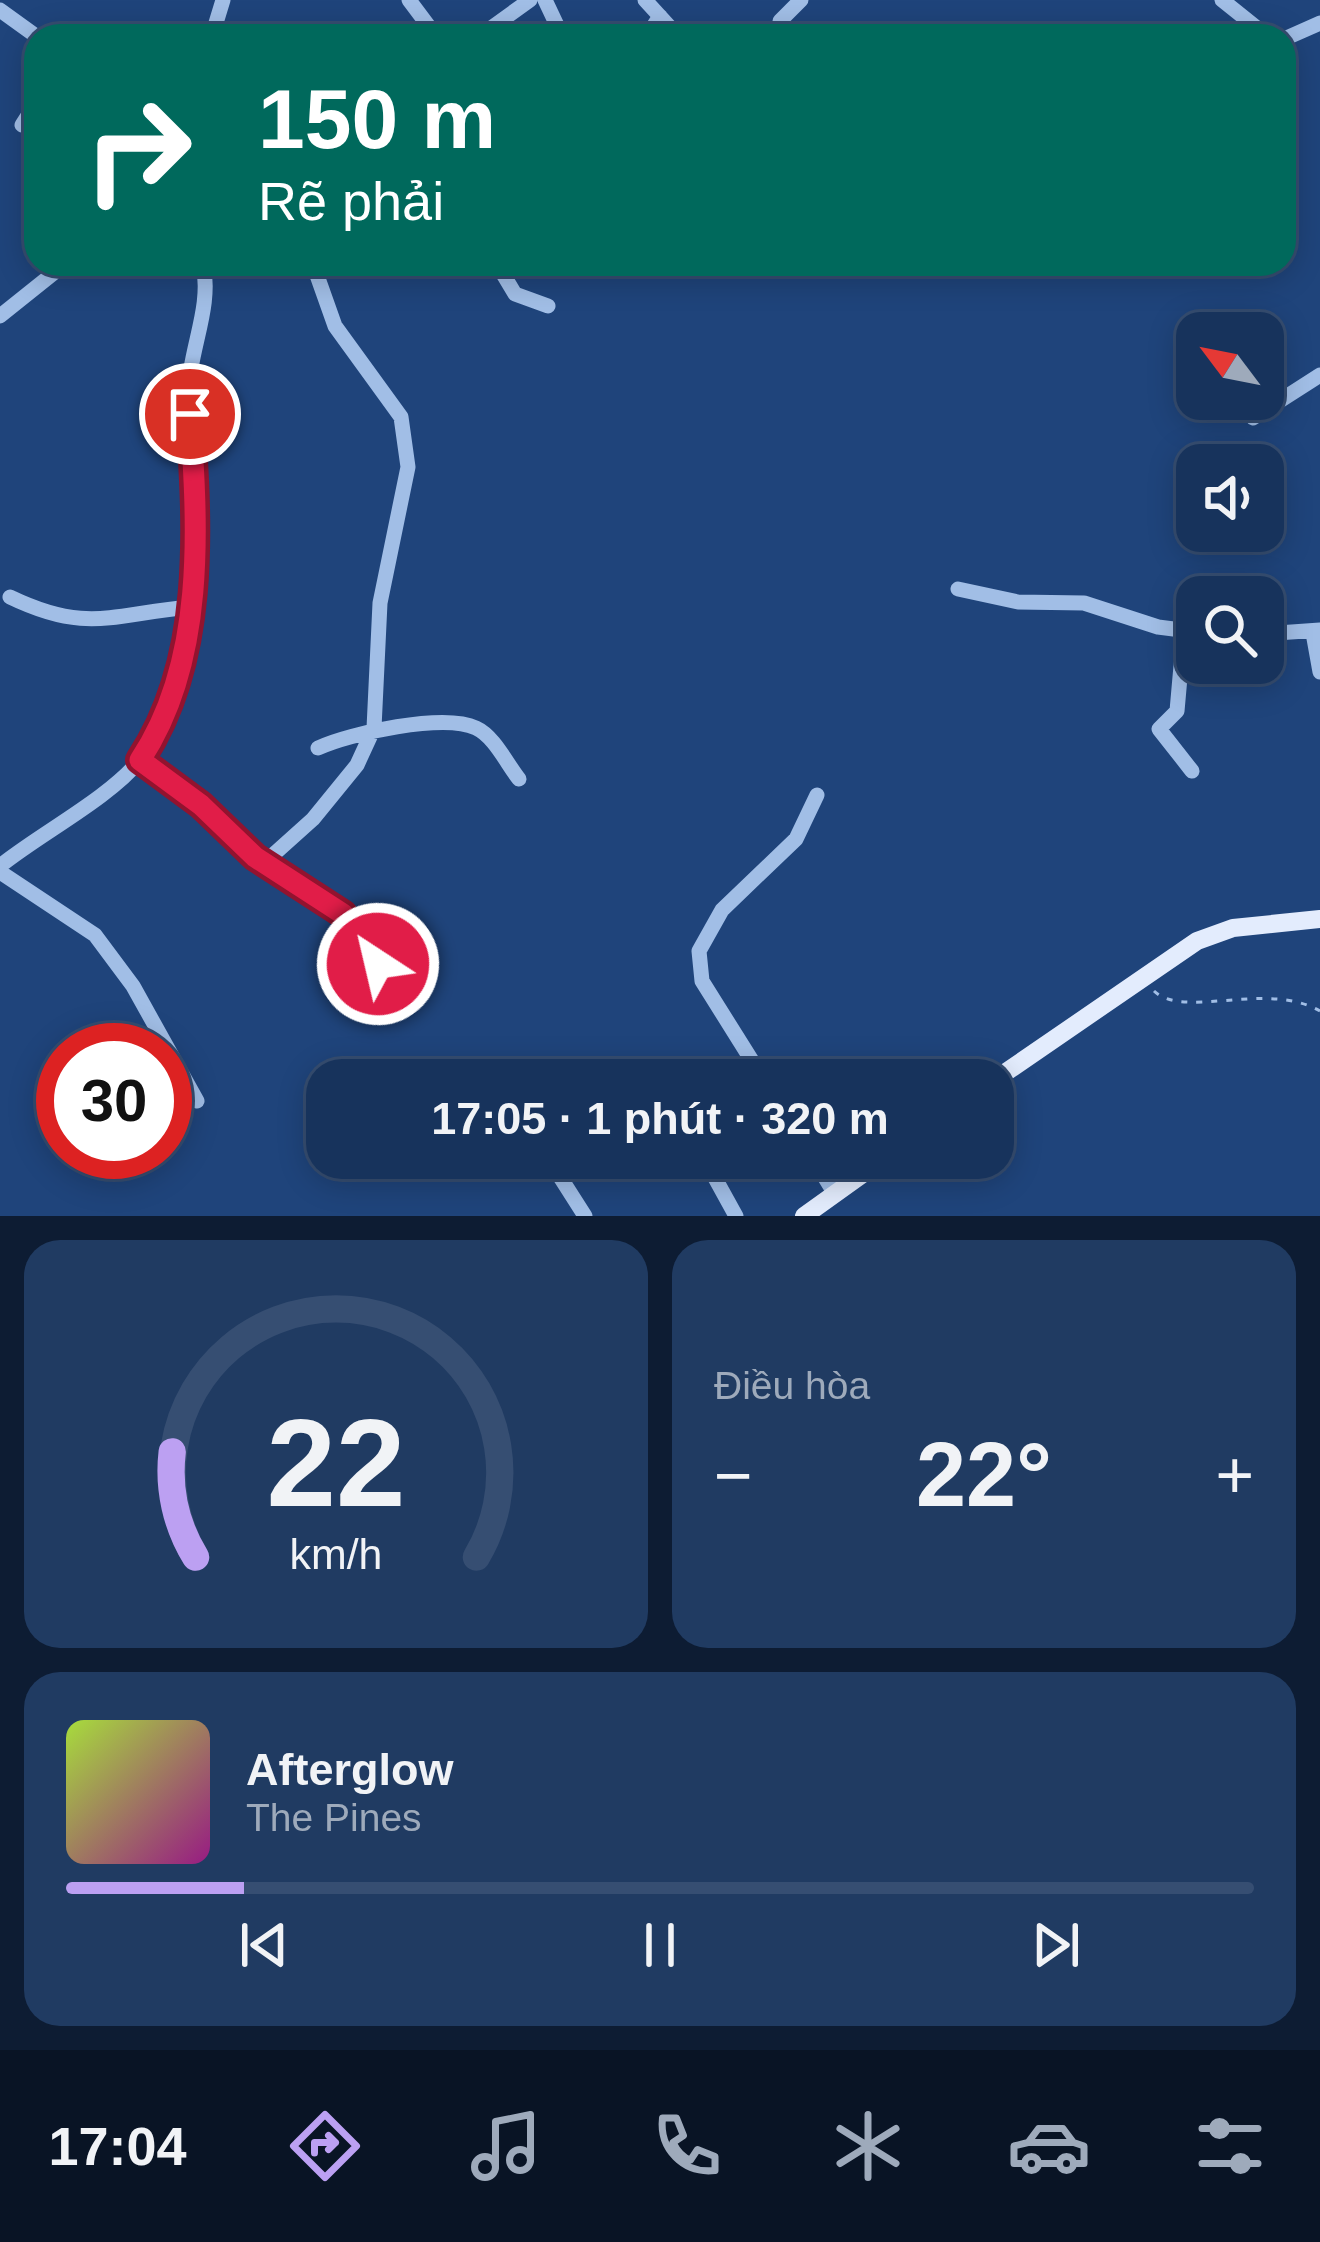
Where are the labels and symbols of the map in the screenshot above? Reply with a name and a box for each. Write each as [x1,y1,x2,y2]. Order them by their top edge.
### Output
north arrow [1176,312,1284,420]
pin [139,363,241,465]
position arrow [315,901,441,1027]
speed limit sign: 30 [36,1023,192,1179]

